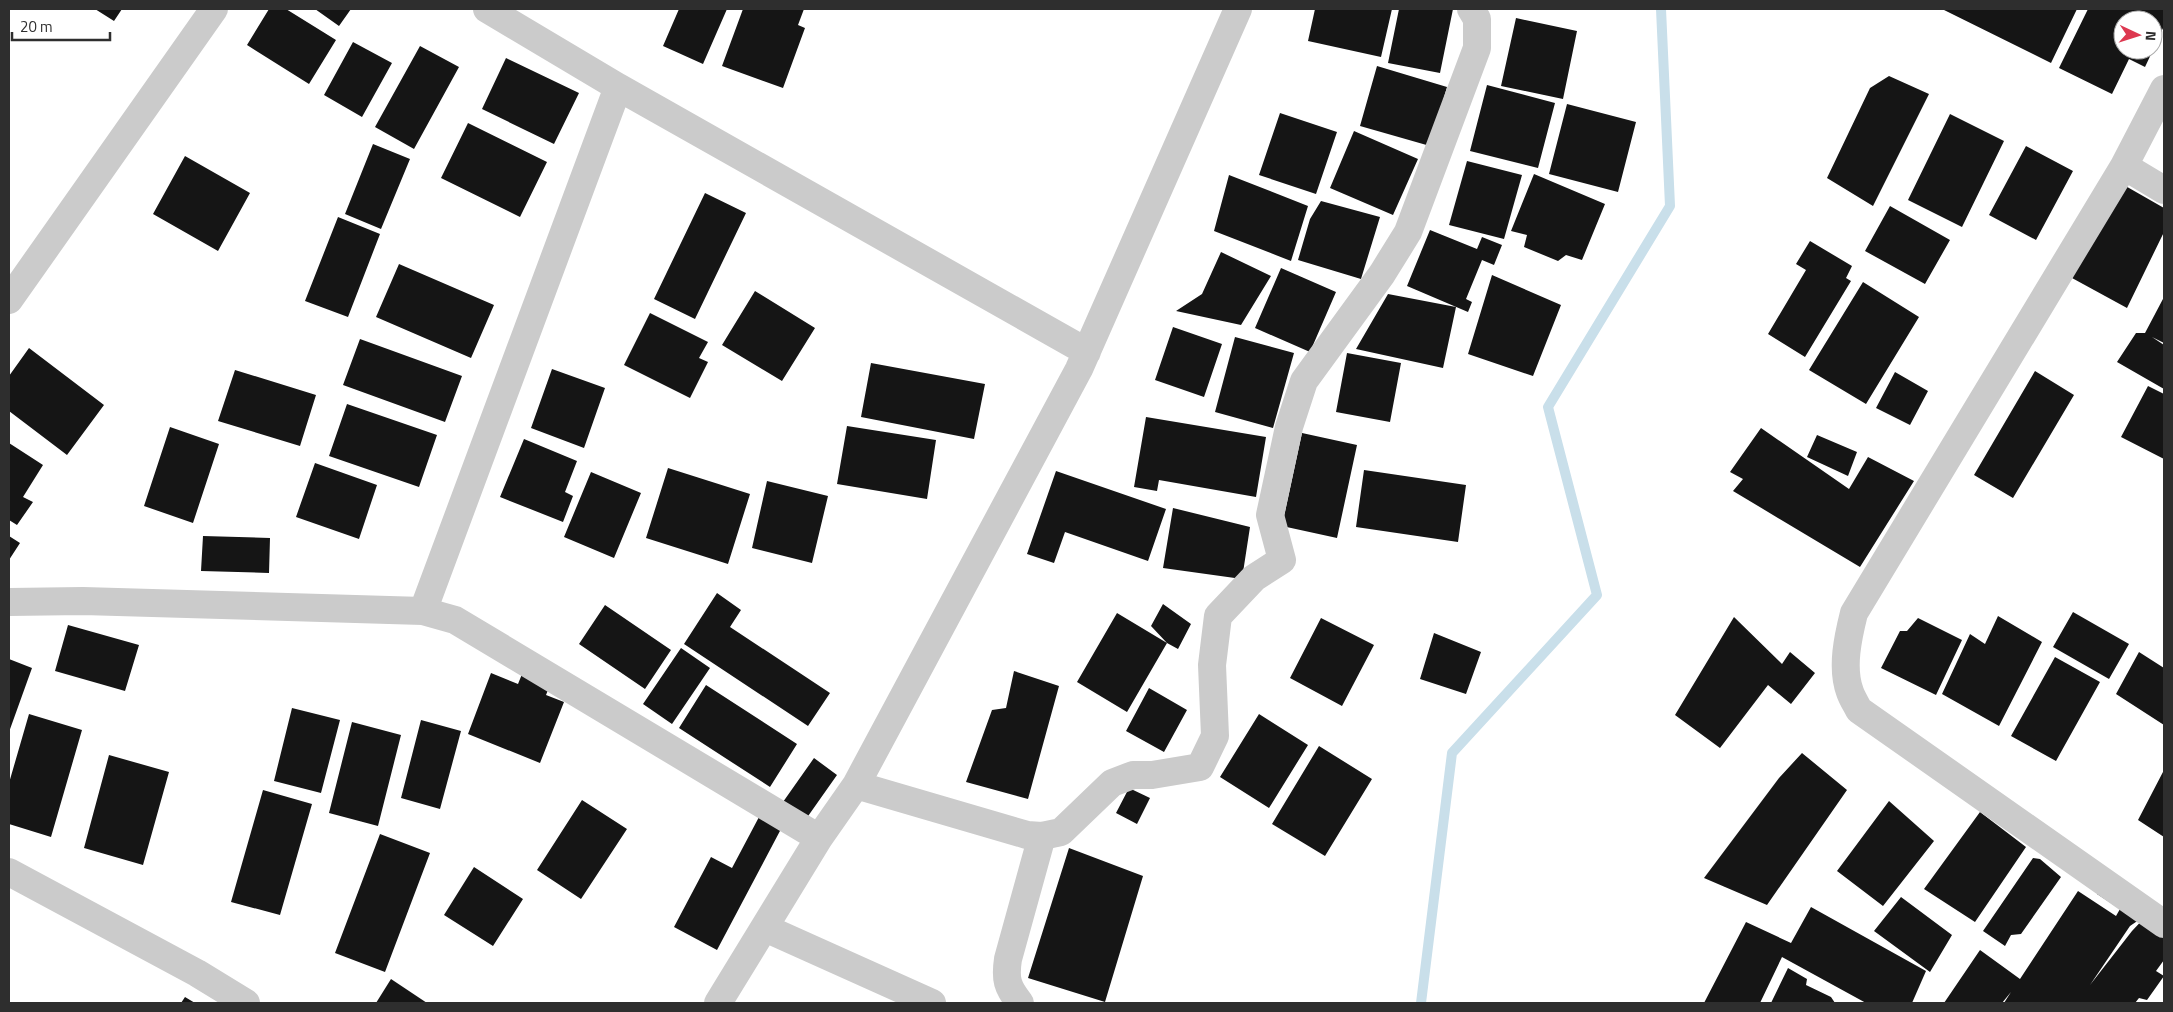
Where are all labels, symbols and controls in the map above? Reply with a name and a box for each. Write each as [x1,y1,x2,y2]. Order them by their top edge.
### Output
scale bar [12,10,110,42]
north arrow [2113,10,2163,60]
text: 20 m [20,15,53,38]
text: N [2141,30,2162,42]

